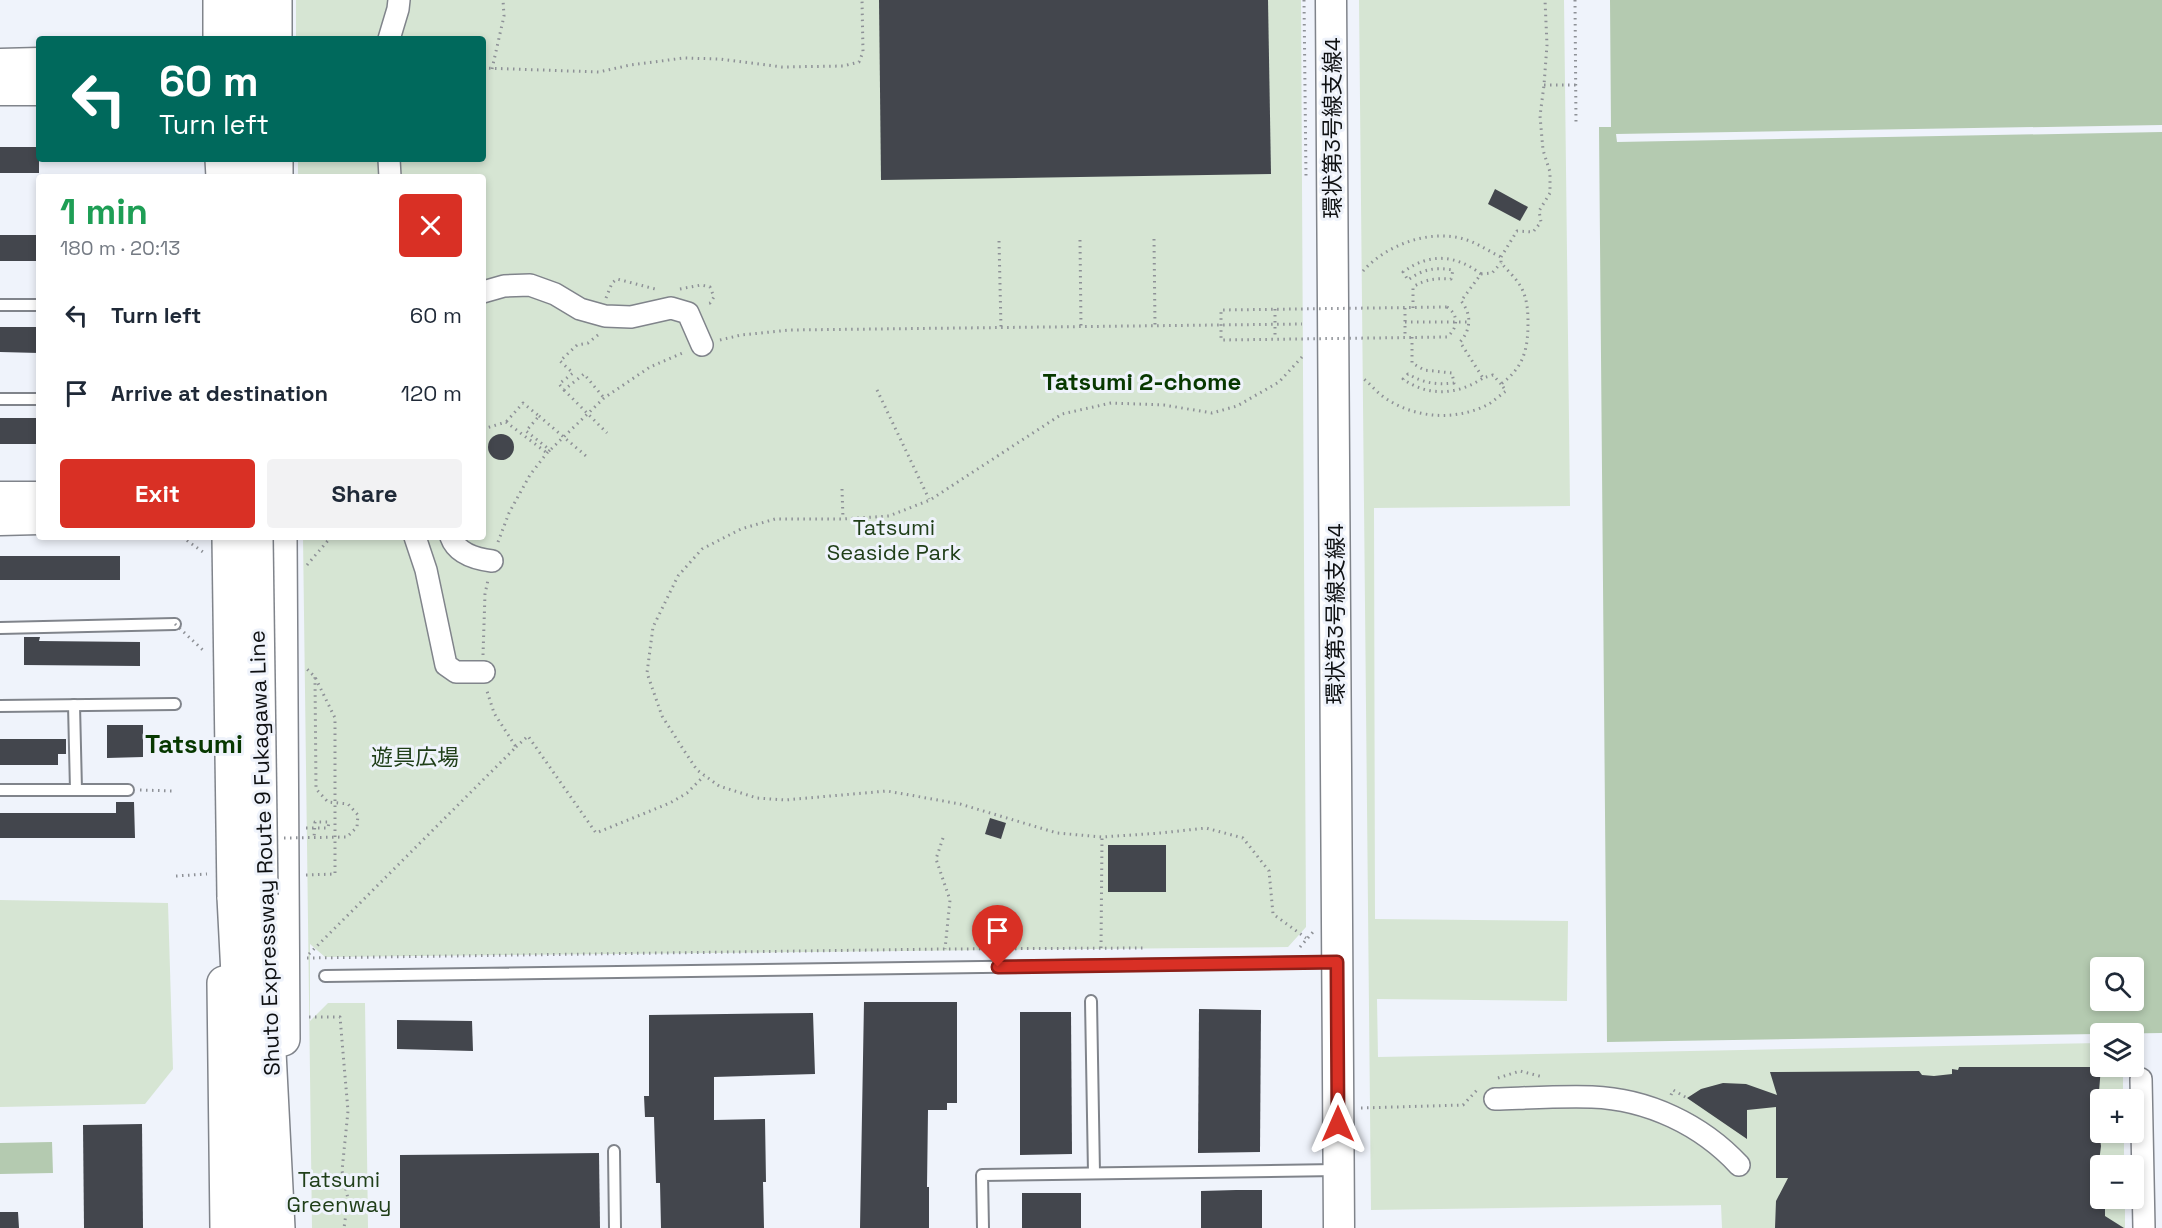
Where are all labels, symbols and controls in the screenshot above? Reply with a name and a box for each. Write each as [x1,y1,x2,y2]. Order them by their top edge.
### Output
street label: 環状第3号線支線4 [1318,37,1346,219]
text: 60 m [159,55,259,108]
icon: left [60,60,138,138]
text: Turn left [159,107,269,142]
text: 1 min [60,189,148,235]
button: close [399,194,462,257]
text: 180 m · 20:13 [60,235,180,261]
icon: left [60,299,93,332]
text: Turn left [111,301,201,329]
text: 60 m [410,301,462,329]
district label: Tatsumi 2-chome [1043,366,1241,397]
icon: arrive [60,377,93,410]
text: Arrive at destination [111,379,328,407]
text: 120 m [401,379,462,407]
button: Exit [60,459,255,528]
button: Share [267,459,462,528]
park label: Tatsumi Seaside Park [827,513,961,566]
street label: 環状第3号線支線4 [1321,523,1349,705]
street label: Shuto Expressway Route 9 Fukagawa Line [242,630,286,1076]
district label: Tatsumi [145,727,243,761]
park label: 遊具広場 [371,743,459,771]
pin [972,905,1023,967]
icon: arrive [981,914,1014,947]
map controls [2090,957,2144,1209]
button: search [2090,957,2144,1011]
button: layers [2090,1023,2144,1077]
button: + [2090,1089,2144,1143]
position arrow [1306,1092,1370,1156]
button: − [2090,1155,2144,1209]
park label: Tatsumi Greenway [286,1165,392,1218]

